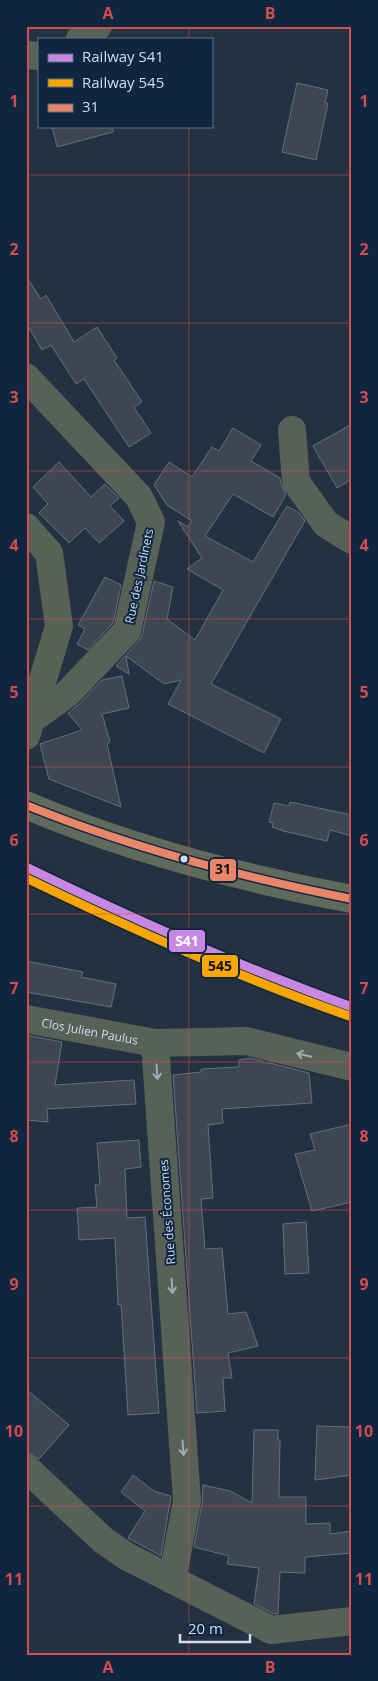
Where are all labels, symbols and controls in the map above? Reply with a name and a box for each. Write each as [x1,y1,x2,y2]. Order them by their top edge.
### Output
text: A [102,2,114,24]
text: B [265,2,275,24]
legend [38,38,212,128]
text: Railway S41 [82,46,164,66]
text: Railway 545 [82,72,164,92]
text: 1 [9,90,19,112]
text: 1 [359,90,369,112]
text: 31 [82,96,99,116]
text: 2 [9,238,19,260]
text: 2 [359,238,369,260]
text: 3 [9,386,19,408]
text: 3 [359,386,369,408]
street label: Rue des Jardinets [121,527,157,625]
text: 4 [9,534,19,556]
text: 4 [359,534,369,556]
text: 5 [9,681,19,703]
text: 5 [359,681,369,703]
text: 6 [9,829,19,851]
text: 6 [359,829,369,851]
unlabelled marker [179,854,189,864]
line badge: 31 [209,858,237,882]
text: 31 [215,859,231,878]
line badge: S41 [168,929,206,953]
text: S41 [175,931,199,950]
line badge: 545 [201,954,239,978]
text: 545 [208,956,232,975]
text: 7 [9,977,19,999]
text: 7 [359,977,369,999]
street label: Clos Julien Paulus [40,1014,140,1048]
one-way arrow [297,1050,313,1059]
one-way arrow [152,1063,161,1079]
text: 8 [9,1125,19,1147]
text: 8 [359,1125,369,1147]
street label: Rue des Économes [155,1159,179,1265]
text: 9 [9,1273,19,1295]
text: 9 [359,1273,369,1295]
one-way arrow [167,1278,176,1294]
text: 10 [5,1420,23,1442]
text: 10 [355,1420,373,1442]
one-way arrow [179,1440,188,1456]
text: 11 [5,1568,23,1590]
text: 11 [355,1568,373,1590]
scale bar [180,1611,250,1643]
text: 20 m [188,1618,223,1638]
text: A [102,1656,114,1678]
text: B [265,1656,275,1678]

